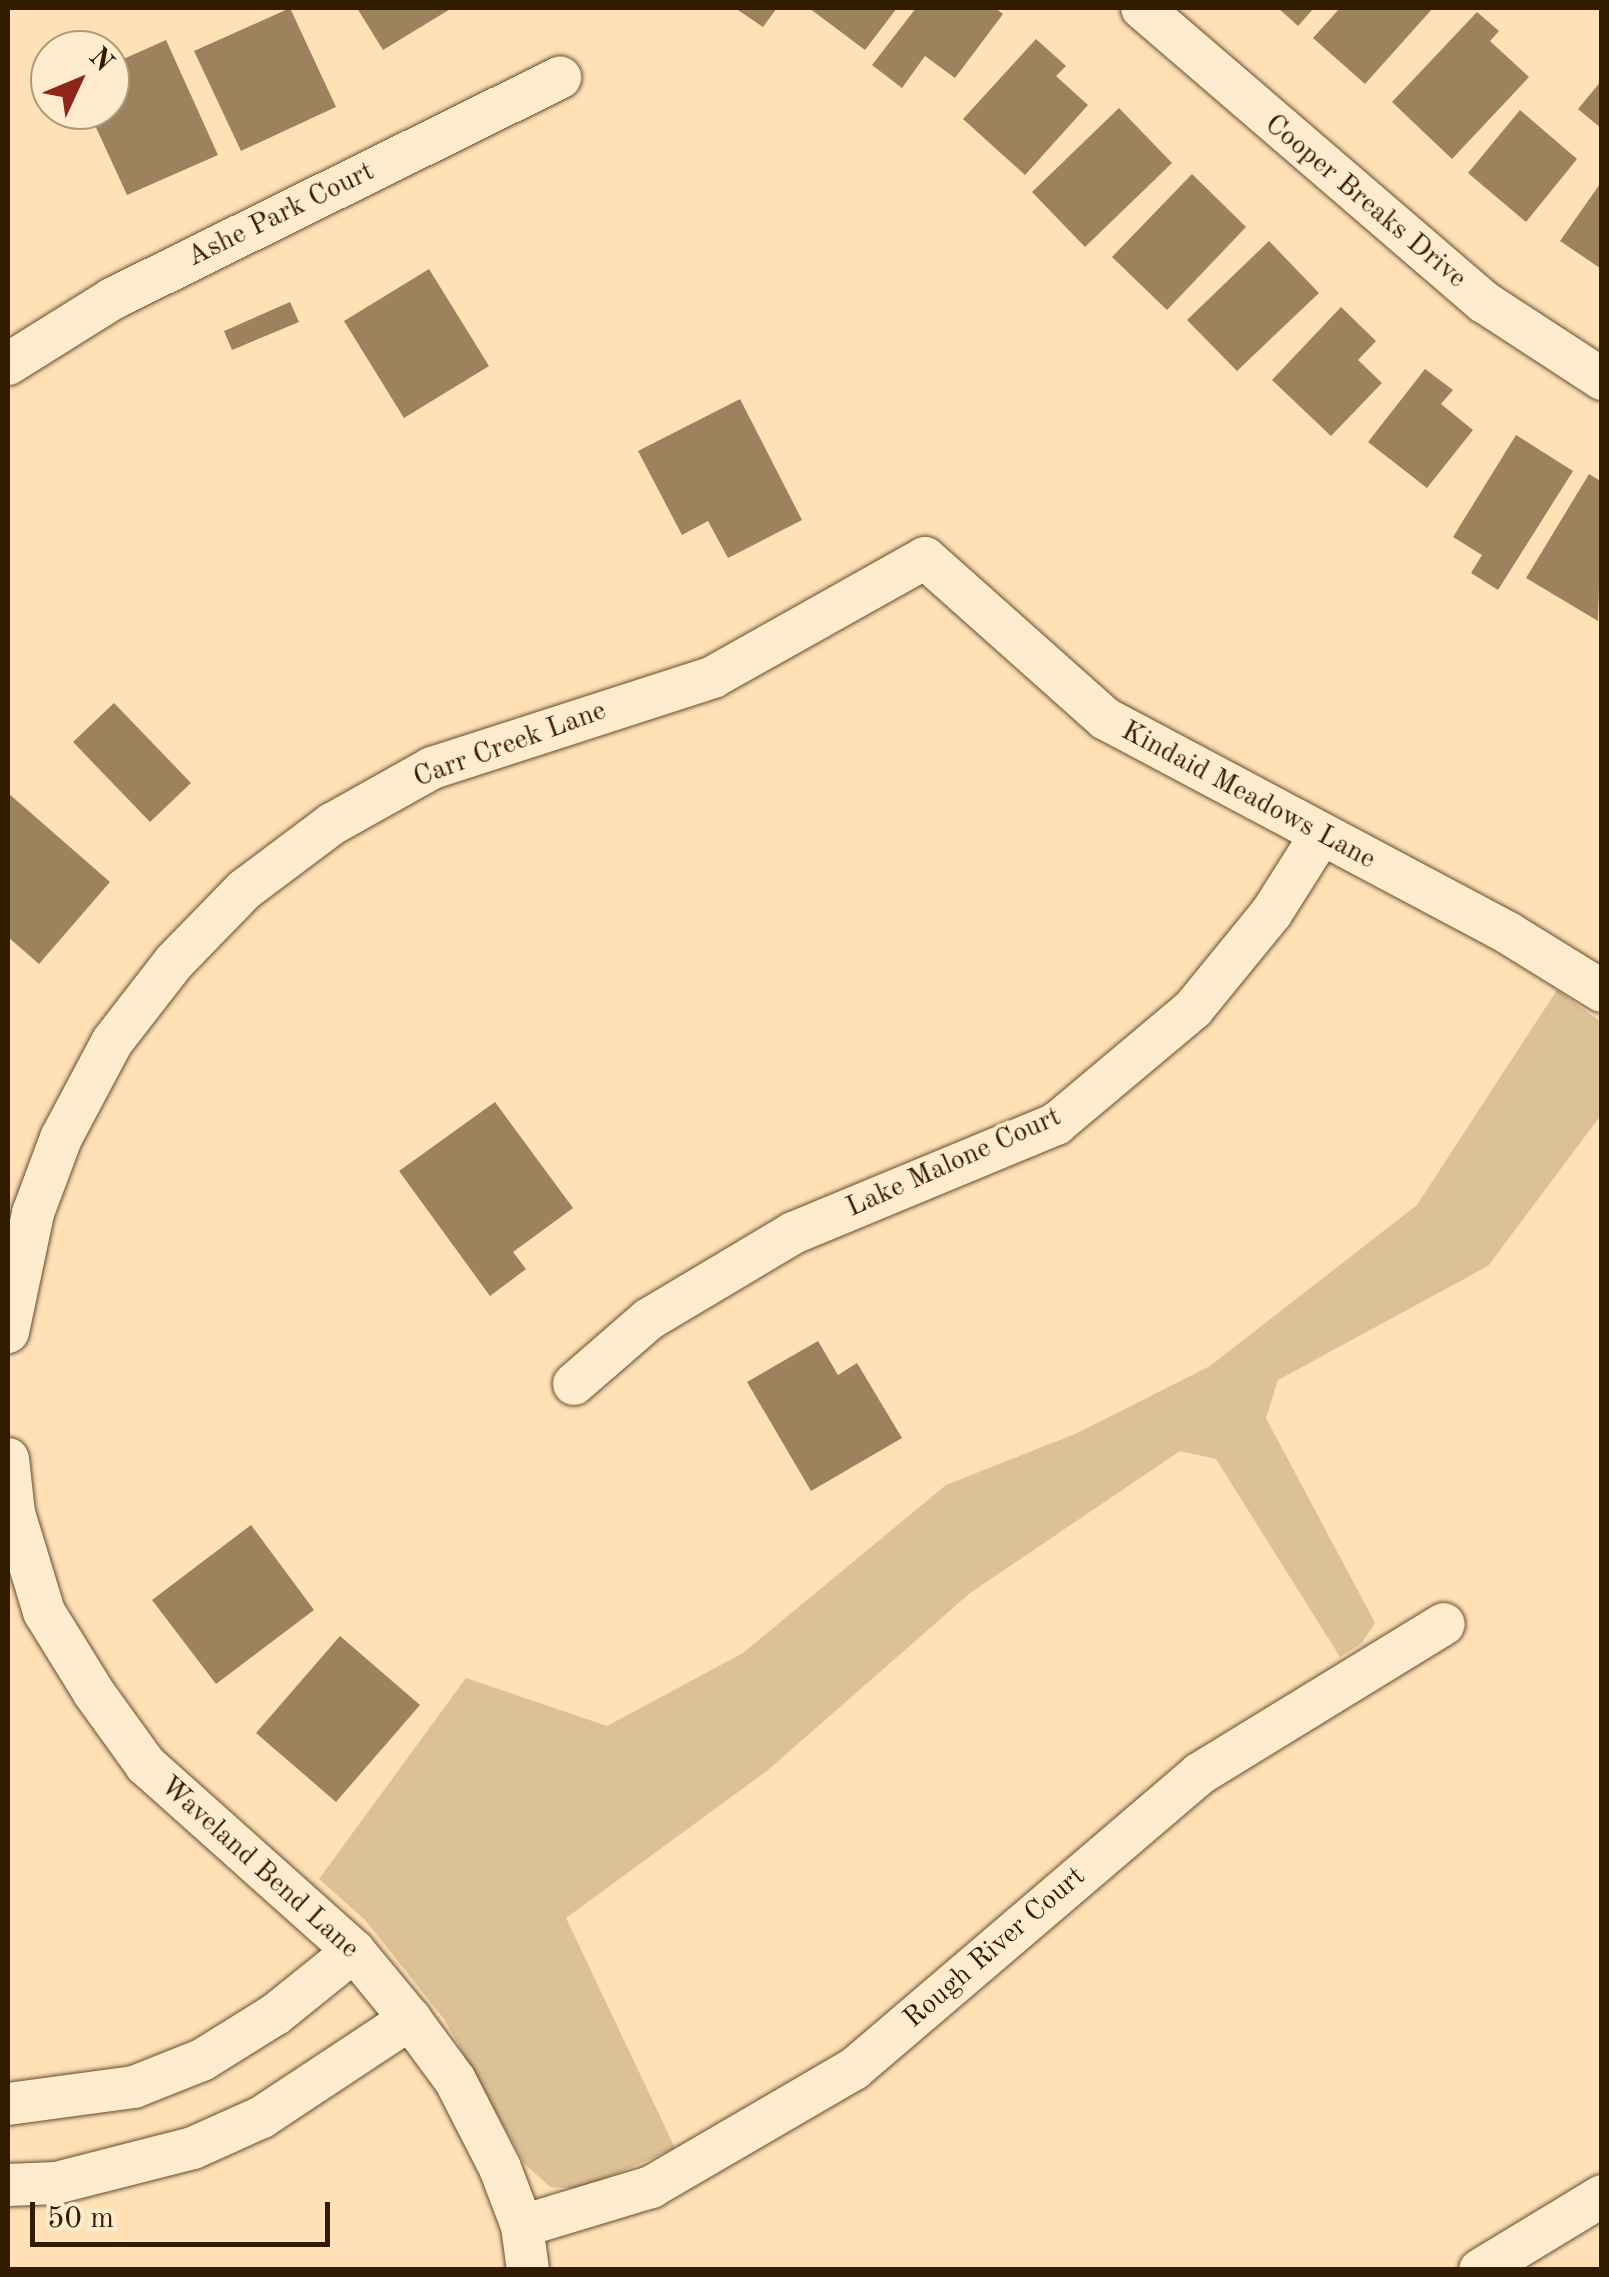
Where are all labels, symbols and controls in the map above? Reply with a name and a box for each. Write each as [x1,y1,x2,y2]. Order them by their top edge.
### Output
north arrow [30,30,130,130]
text: N [83,43,118,78]
street label: Cooper Breaks Drive [1257,108,1473,296]
street label: Ashe Park Court [182,155,380,275]
street label: Carr Creek Lane [409,695,611,795]
street label: Kindaid Meadows Lane [1115,715,1381,877]
street label: Lake Malone Court [841,1101,1067,1225]
street label: Waveland Bend Lane [153,1770,365,1966]
street label: Rough River Court [897,1860,1093,2036]
scale bar [35,2182,335,2244]
text: 50 m [47,2204,114,2234]

